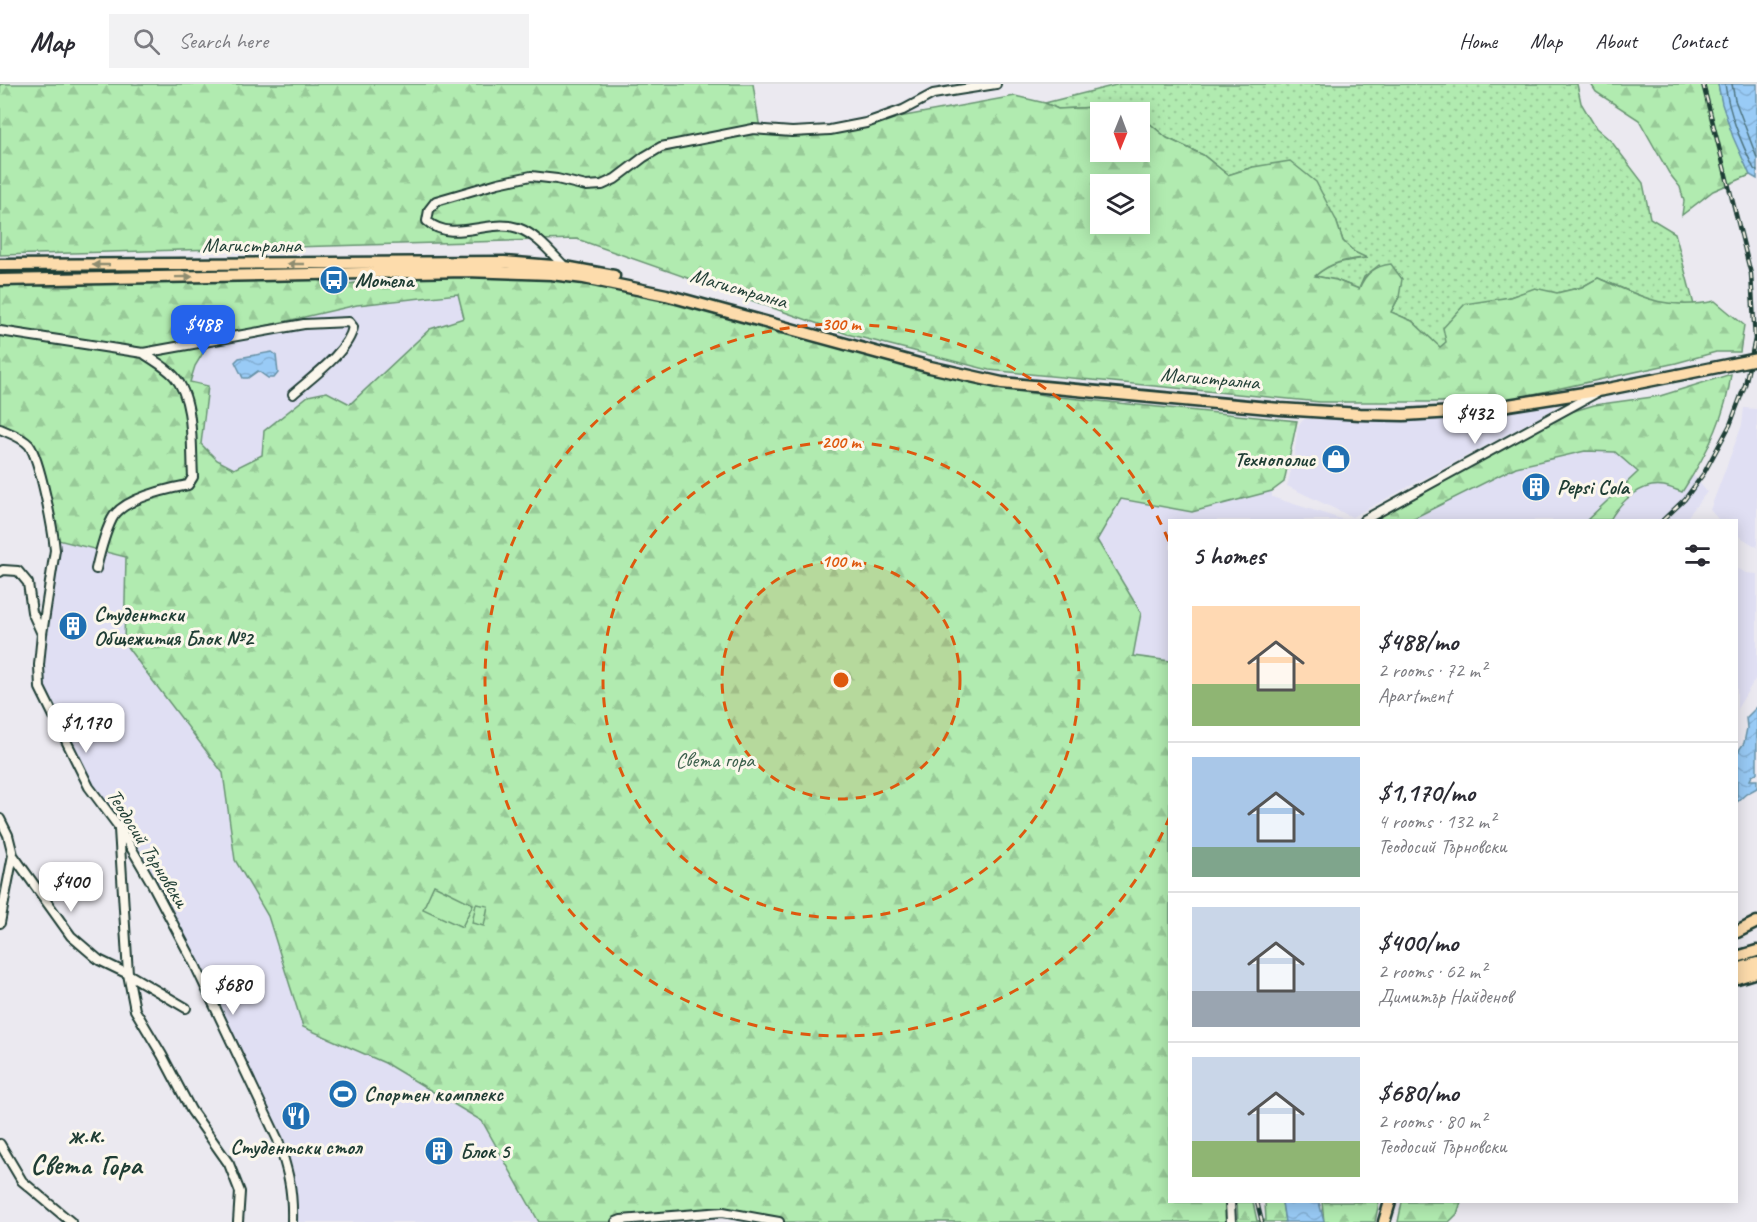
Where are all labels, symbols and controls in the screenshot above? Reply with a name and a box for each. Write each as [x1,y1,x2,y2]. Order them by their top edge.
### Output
search box [109,14,529,68]
text: Map [30,24,73,59]
icon: search [130,25,163,58]
text: Search here [178,27,268,55]
text: Home [1459,28,1497,54]
text: Map [1530,28,1562,54]
text: About [1595,28,1637,54]
text: Contact [1670,28,1727,54]
north arrow [1090,102,1150,162]
map controls [1090,102,1150,234]
button: layers [1090,174,1150,234]
street label: Магистрална [202,232,303,258]
one-way arrow [287,259,306,269]
one-way arrow [92,260,111,270]
street label: Магистрална [688,262,792,315]
bus stop icon: Мотела [318,264,350,296]
place label: Мотела [355,267,415,293]
one-way arrow [175,272,194,282]
pin: $488 [167,305,239,356]
text: $488 [185,312,221,337]
text: 300 m [822,313,862,335]
street label: Магистрална [1159,361,1262,395]
pin: $432 [1439,394,1511,445]
text: $432 [1457,401,1493,426]
text: 200 m [822,431,862,453]
shop icon: Технополис [1320,443,1352,475]
place label: Технополис [1234,446,1316,472]
building icon: Pepsi Cola [1520,471,1552,503]
place label: Pepsi Cola [1557,474,1631,500]
text: 5 homes [1192,539,1265,572]
icon: filters [1681,539,1714,572]
text: 100 m [822,550,862,572]
place label: Студентски Общежития Блок №2 [94,601,255,651]
building icon: Студентски Общежития Блок №2 [57,610,89,642]
text: $488/mo [1378,625,1458,658]
icon: home [1240,630,1312,702]
text: 2 rooms · 72 m² [1378,658,1486,683]
centre of rings [831,670,851,690]
text: Apartment [1378,683,1451,708]
pin: $1,170 [37,703,135,754]
text: $1,170 [62,710,110,735]
park label: Света гора [675,747,756,773]
text: $1,170/mo [1378,776,1475,809]
icon: home [1240,781,1312,853]
street label: Теодосий Търновски [101,784,196,914]
text: 4 rooms · 132 m² [1378,809,1495,834]
text: Теодосий Търновски [1378,834,1507,859]
pin: $400 [35,862,107,913]
text: $400 [53,869,89,894]
text: $400/mo [1378,926,1458,959]
icon: home [1240,931,1312,1003]
text: 2 rooms · 62 m² [1378,959,1486,984]
pin: $680 [197,965,269,1016]
text: $680 [215,972,251,997]
text: Димитър Найденов [1378,984,1513,1009]
text: $680/mo [1378,1076,1459,1109]
sports icon: Спортен комплекс [327,1078,359,1110]
place label: Спортен комплекс [364,1081,504,1107]
icon: home [1240,1081,1312,1153]
restaurant icon: Студентски стол [280,1100,312,1132]
text: 2 rooms · 80 m² [1378,1109,1486,1134]
district label: ж.к. Света Гора [31,1117,143,1182]
place label: Студентски стол [230,1134,364,1160]
text: Теодосий Търновски [1378,1134,1507,1159]
building icon: Блок 5 [423,1135,455,1167]
place label: Блок 5 [460,1138,511,1164]

